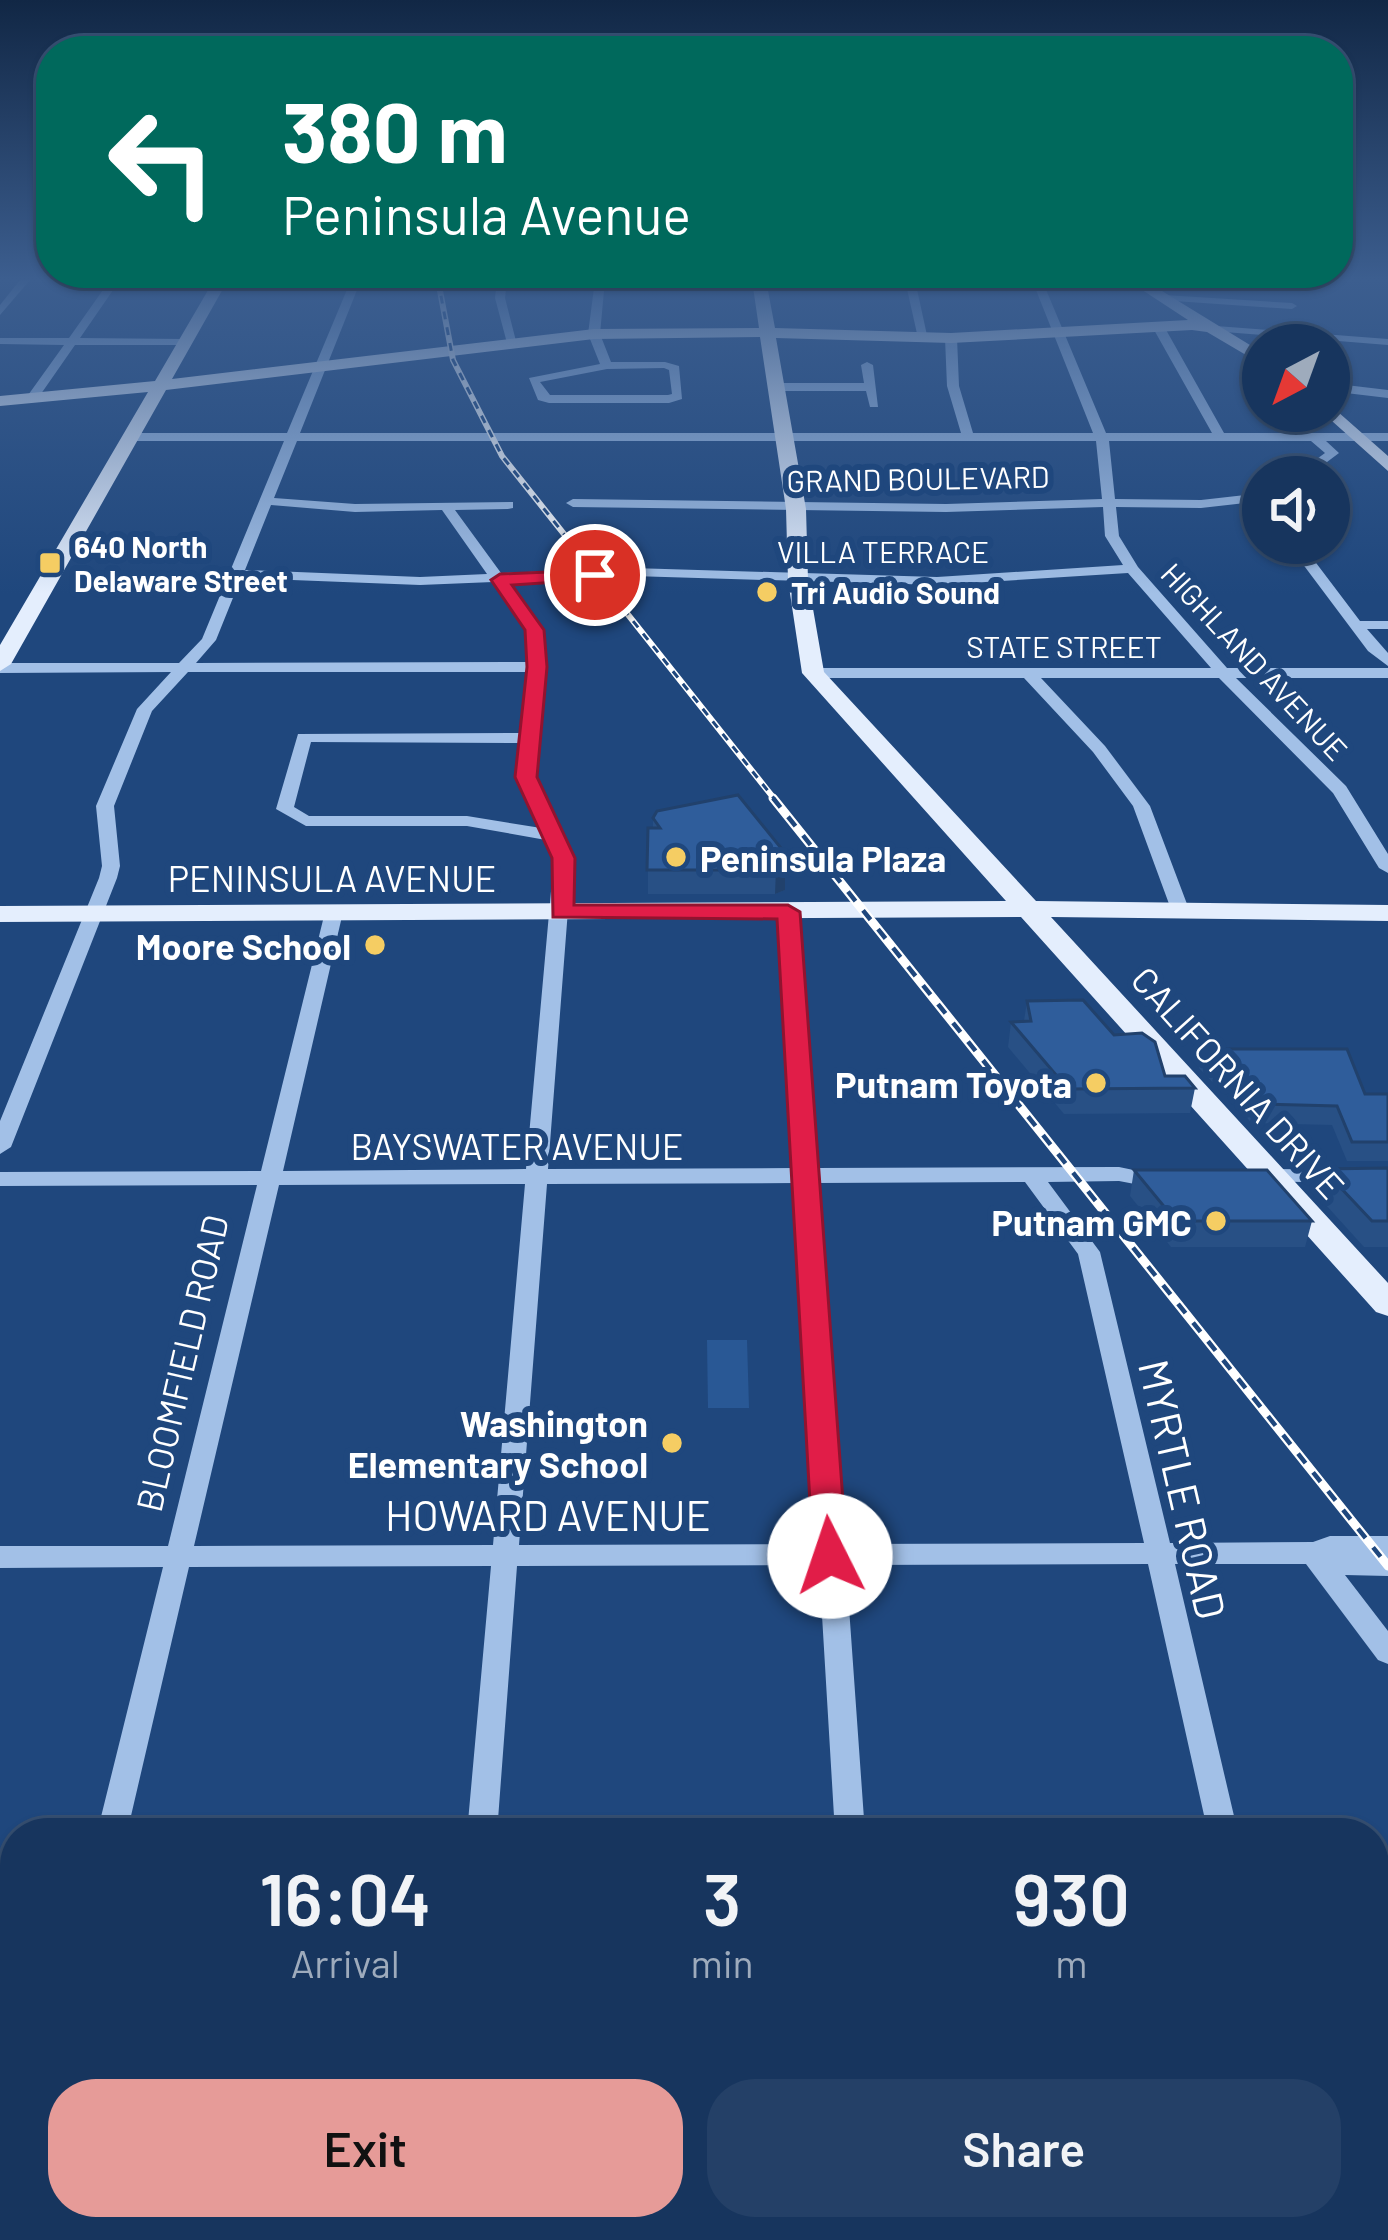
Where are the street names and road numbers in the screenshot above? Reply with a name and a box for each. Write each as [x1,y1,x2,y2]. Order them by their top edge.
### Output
street label: GRAND BOULEVARD [786,458,1050,498]
street label: VILLA TERRACE [777,533,989,569]
street label: HIGHLAND AVENUE [1154,555,1356,767]
street label: STATE STREET [966,628,1162,664]
street label: PENINSULA AVENUE [168,856,496,899]
street label: CALIFORNIA DRIVE [1124,957,1354,1207]
street label: BAYSWATER AVENUE [350,1124,684,1167]
street label: BLOOMFIELD ROAD [126,1210,236,1516]
street label: MYRTLE ROAD [1130,1355,1238,1623]
street label: HOWARD AVENUE [385,1489,711,1539]

